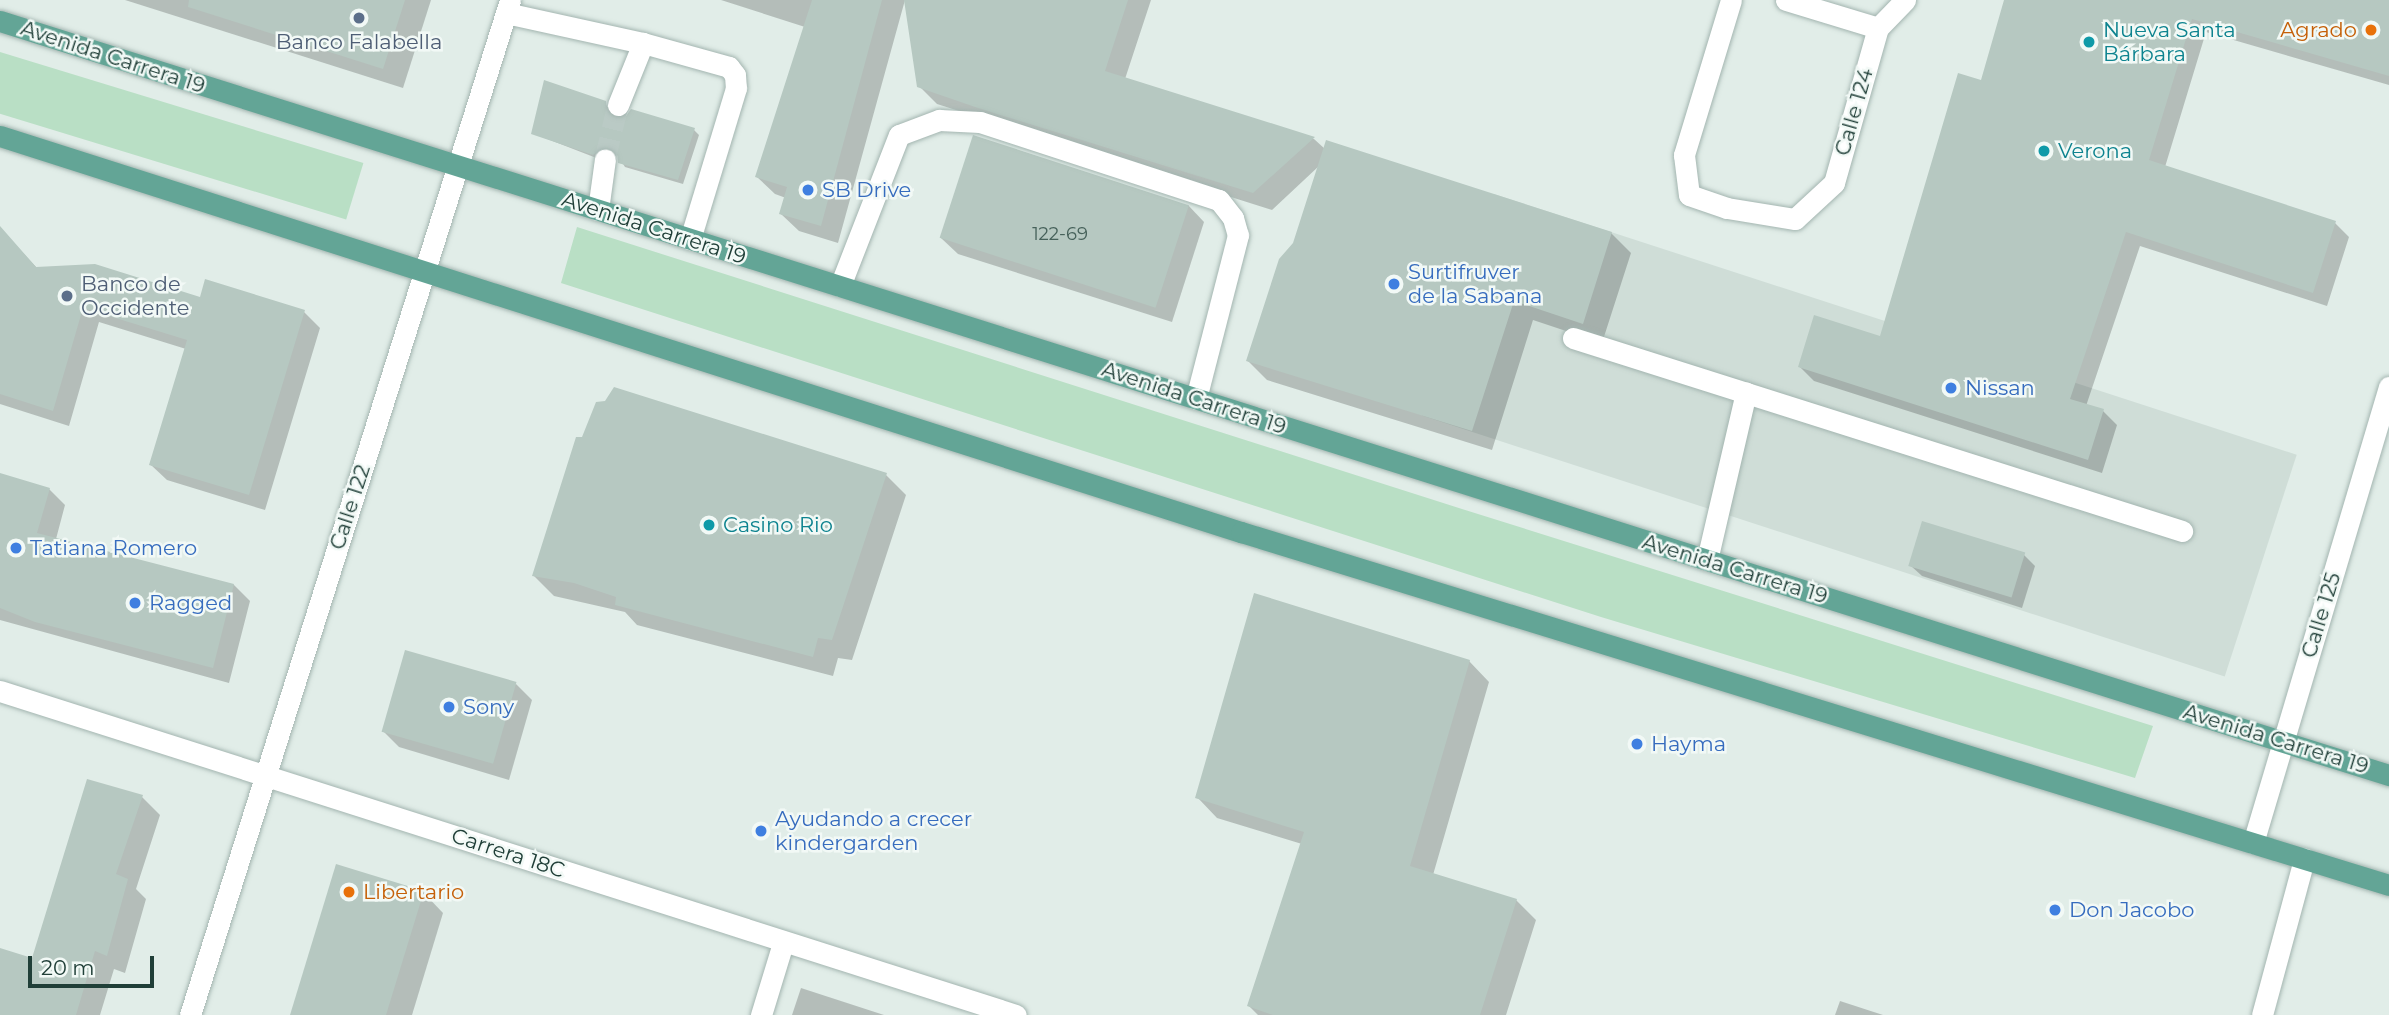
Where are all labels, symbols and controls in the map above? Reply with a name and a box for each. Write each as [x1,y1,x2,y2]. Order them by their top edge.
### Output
marker: Banco Falabella [351,10,367,26]
street label: Avenida Carrera 19 [18,15,208,99]
place label: Nueva Santa Bárbara [2103,17,2236,67]
place label: Agrado [2280,17,2357,43]
marker: Agrado [2363,22,2379,38]
place label: Banco Falabella [276,29,442,55]
marker: Nueva Santa Bárbara [2081,34,2097,50]
street label: Calle 124 [1830,66,1878,158]
place label: Verona [2058,138,2132,164]
marker: Verona [2036,143,2052,159]
place label: SB Drive [822,177,911,203]
marker: SB Drive [800,182,816,198]
street label: Avenida Carrera 19 [559,186,749,270]
house number: 122-69 [1032,223,1088,245]
place label: Surtifruver de la Sabana [1408,259,1542,309]
place label: Banco de Occidente [81,271,189,321]
marker: Surtifruver de la Sabana [1386,276,1402,292]
marker: Banco de Occidente [59,288,75,304]
street label: Avenida Carrera 19 [1099,356,1289,440]
place label: Nissan [1965,375,2035,401]
marker: Nissan [1943,380,1959,396]
street label: Calle 122 [324,461,376,553]
place label: Casino Rio [723,512,833,538]
marker: Casino Rio [701,517,717,533]
street label: Avenida Carrera 19 [1639,529,1831,609]
place label: Tatiana Romero [30,535,197,561]
marker: Tatiana Romero [8,540,24,556]
street label: Calle 125 [2296,569,2346,661]
place label: Ragged [149,590,232,616]
marker: Ragged [127,595,143,611]
place label: Sony [463,694,514,720]
marker: Sony [441,699,457,715]
street label: Avenida Carrera 19 [2180,699,2372,779]
place label: Hayma [1651,731,1726,757]
marker: Hayma [1629,736,1645,752]
place label: Ayudando a crecer kindergarden [775,806,972,856]
street label: Carrera 18C [448,823,568,883]
marker: Ayudando a crecer kindergarden [753,823,769,839]
place label: Libertario [363,879,464,905]
marker: Libertario [341,884,357,900]
place label: Don Jacobo [2069,897,2194,923]
marker: Don Jacobo [2047,902,2063,918]
scale bar [32,942,158,986]
text: 20 m [41,955,95,980]

